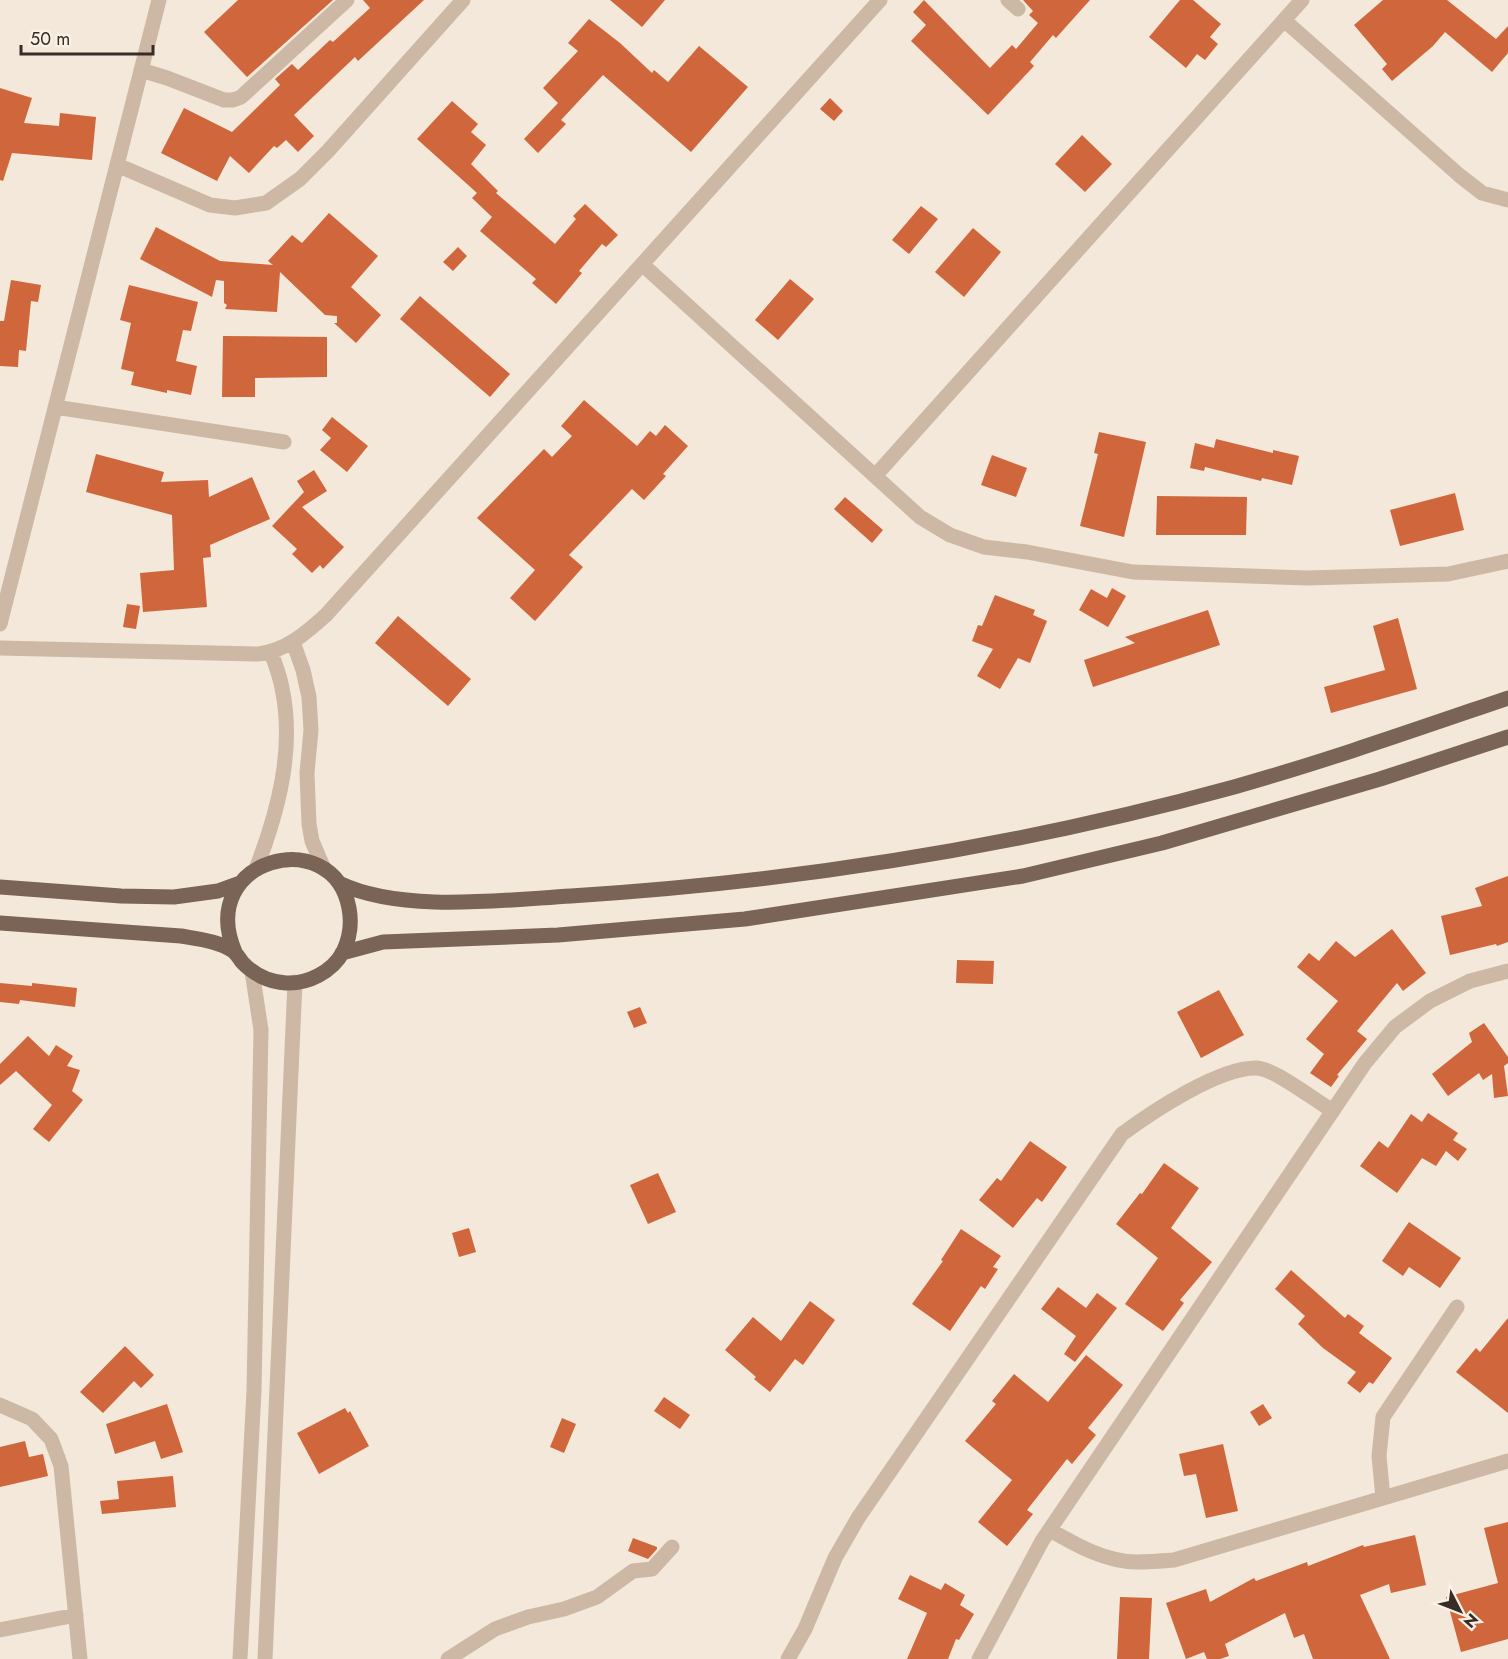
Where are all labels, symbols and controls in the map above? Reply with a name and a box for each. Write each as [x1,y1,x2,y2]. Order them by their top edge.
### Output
scale bar [21,18,153,56]
text: 50 m [30,26,70,52]
north arrow [1430,1581,1490,1641]
text: N [1458,1608,1484,1633]

